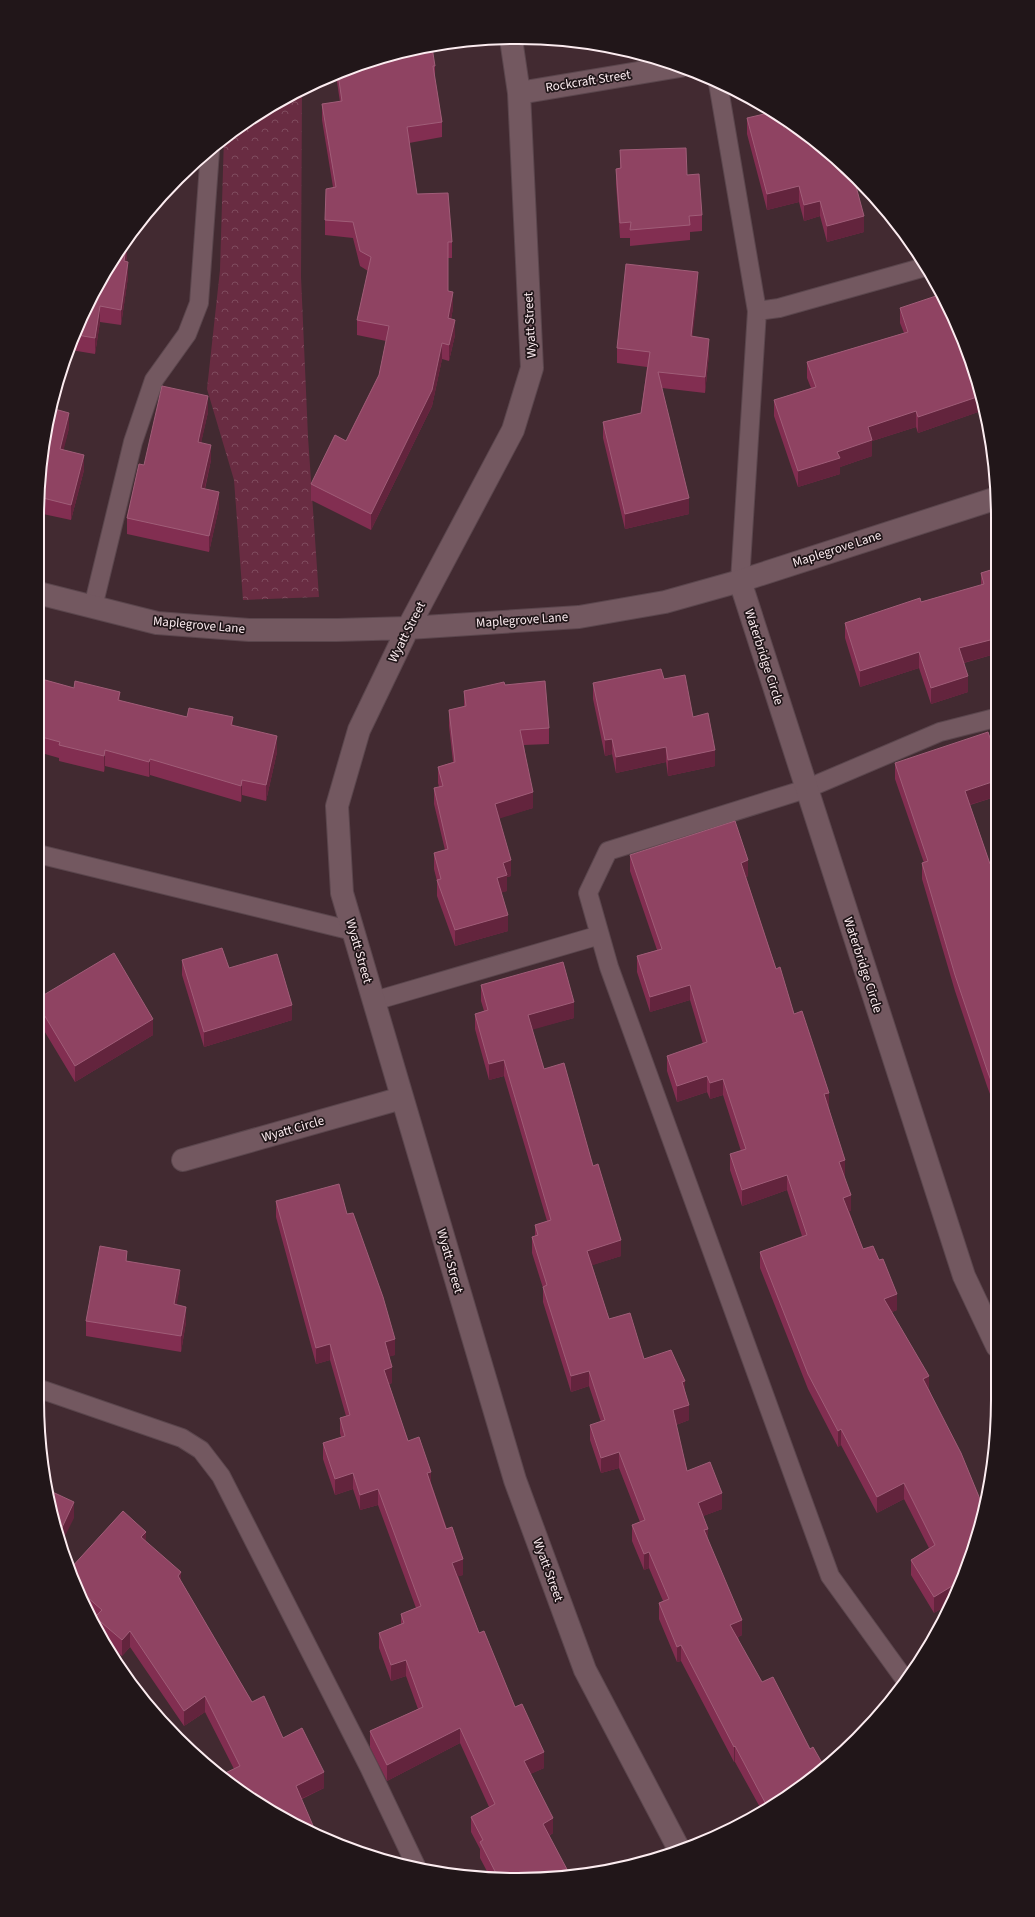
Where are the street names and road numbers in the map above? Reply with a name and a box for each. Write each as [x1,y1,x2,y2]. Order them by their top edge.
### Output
street label: Rockcraft Street [544,65,632,97]
street label: Wyatt Street [519,291,541,358]
street label: Maplegrove Lane [790,526,884,572]
street label: Wyatt Street [384,598,430,666]
street label: Waterbridge Circle [740,607,788,707]
street label: Maplegrove Lane [475,608,569,632]
street label: Maplegrove Lane [152,612,246,638]
street label: Waterbridge Circle [839,915,887,1015]
street label: Wyatt Street [341,917,377,986]
street label: Wyatt Circle [260,1111,326,1147]
street label: Wyatt Street [432,1227,468,1296]
street label: Wyatt Street [528,1536,568,1605]

